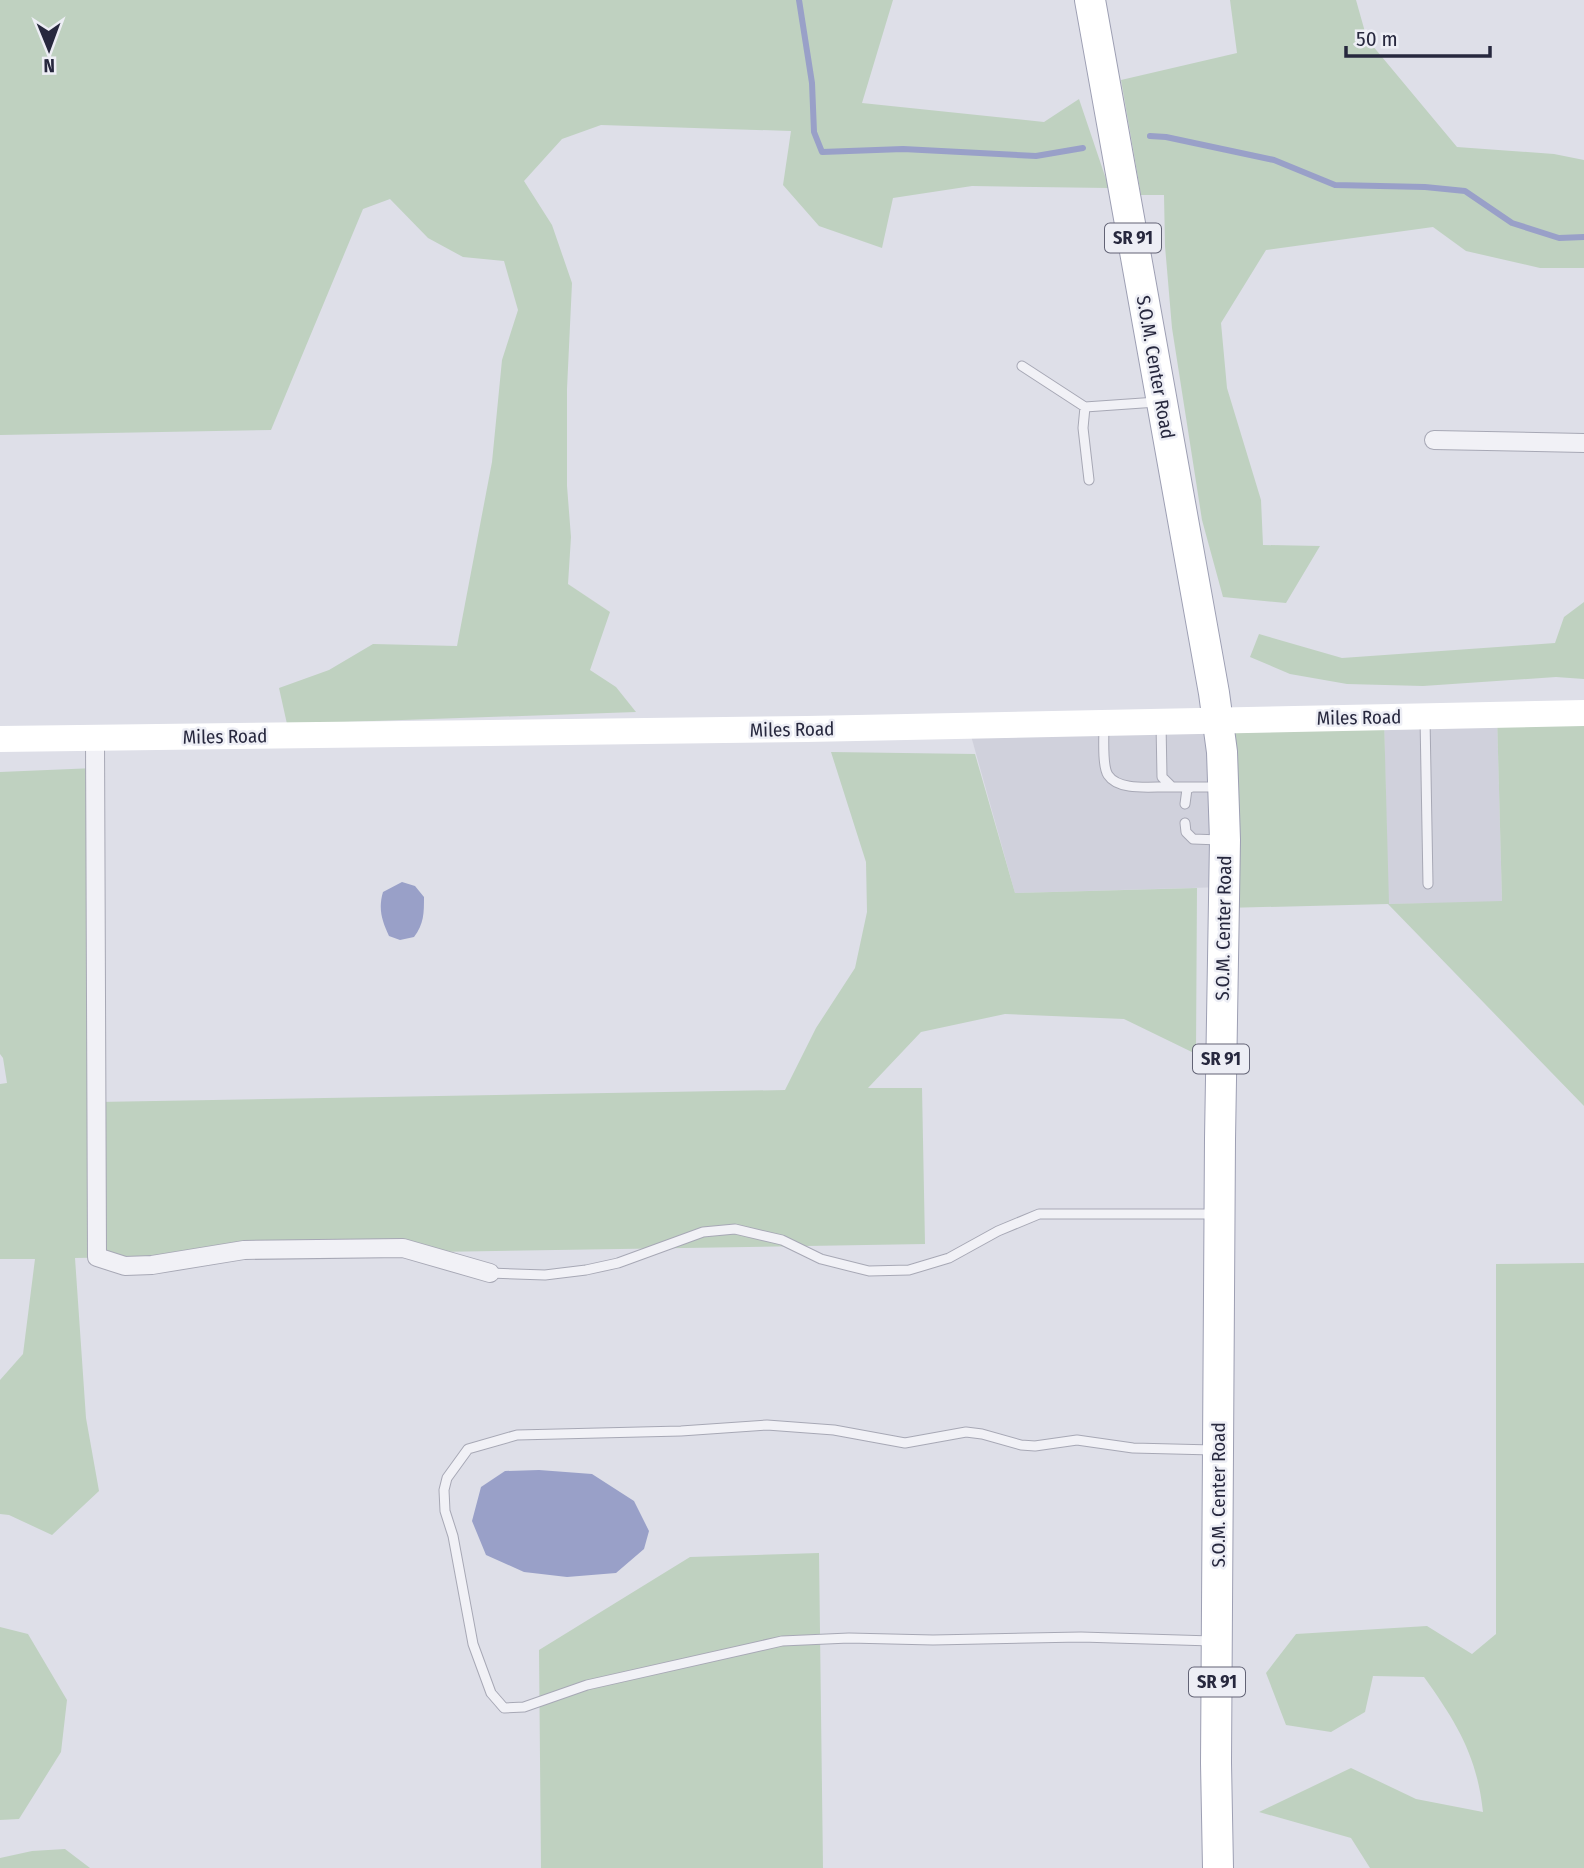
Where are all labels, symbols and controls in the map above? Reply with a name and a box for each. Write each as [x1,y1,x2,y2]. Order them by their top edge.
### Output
north arrow [14,14,84,84]
scale bar [1346,14,1490,58]
text: 50 m [1356,26,1398,52]
text: N [43,54,55,77]
road number: SR 91 [1105,224,1161,252]
street label: S.O.M. Center Road [1132,294,1179,441]
street label: Miles Road [1317,705,1401,730]
street label: Miles Road [750,717,834,742]
street label: Miles Road [183,724,267,749]
street label: S.O.M. Center Road [1211,855,1236,1001]
road number: SR 91 [1193,1044,1249,1074]
street label: S.O.M. Center Road [1207,1422,1230,1568]
road number: SR 91 [1189,1667,1245,1696]

